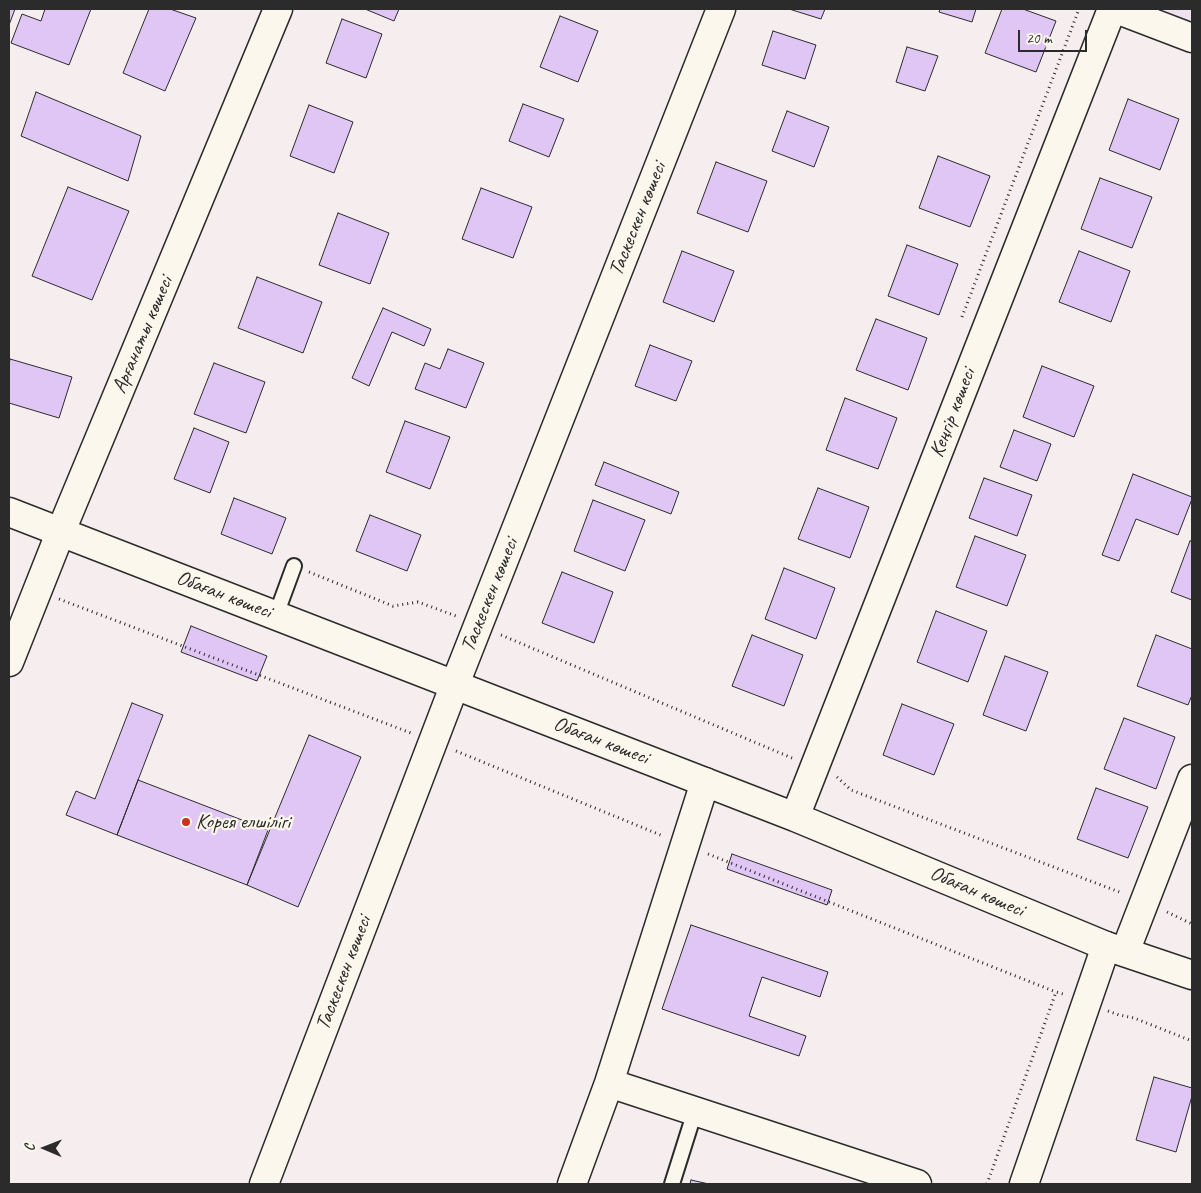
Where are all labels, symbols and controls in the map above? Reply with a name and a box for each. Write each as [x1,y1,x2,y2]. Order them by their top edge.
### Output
scale bar [1021,20,1090,52]
text: 20 m [1026,29,1052,48]
street label: Таскескен көшесі [604,158,672,280]
street label: Арғанаты көшесі [107,273,179,397]
street label: Кеңгір көшесі [925,365,981,461]
street label: Таскескен көшесі [456,534,524,656]
street label: Обаған көшесі [173,565,275,625]
street label: Обаған көшесі [550,711,652,771]
place label: Корея елшілігі [196,809,290,835]
marker: Корея елшілігі [180,816,192,828]
street label: Обаған көшесі [926,861,1028,923]
street label: Таскескен көшесі [311,912,377,1034]
north arrow [20,1123,70,1173]
text: С [21,1144,38,1151]

